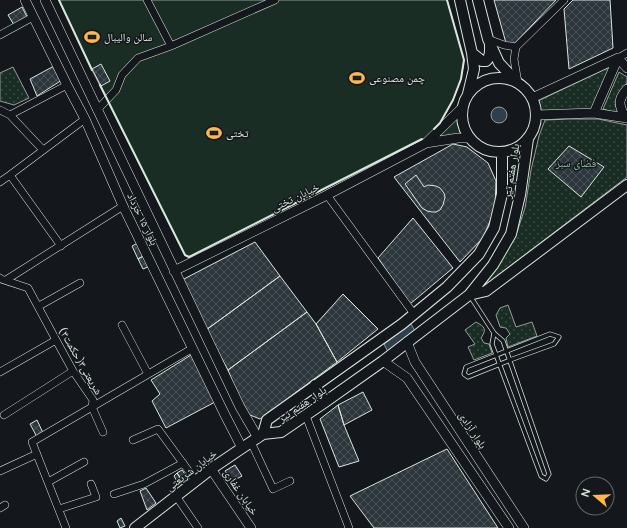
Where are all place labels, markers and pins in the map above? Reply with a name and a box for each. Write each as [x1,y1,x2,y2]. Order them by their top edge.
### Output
sports icon: سالن والیبال [83,28,101,46]
place label: سالن والیبال [104,30,152,44]
sports icon: چمن مصنوعی [348,69,366,87]
place label: چمن مصنوعی [369,71,425,85]
sports icon: تختی [205,124,223,142]
place label: تختی [226,126,249,140]

